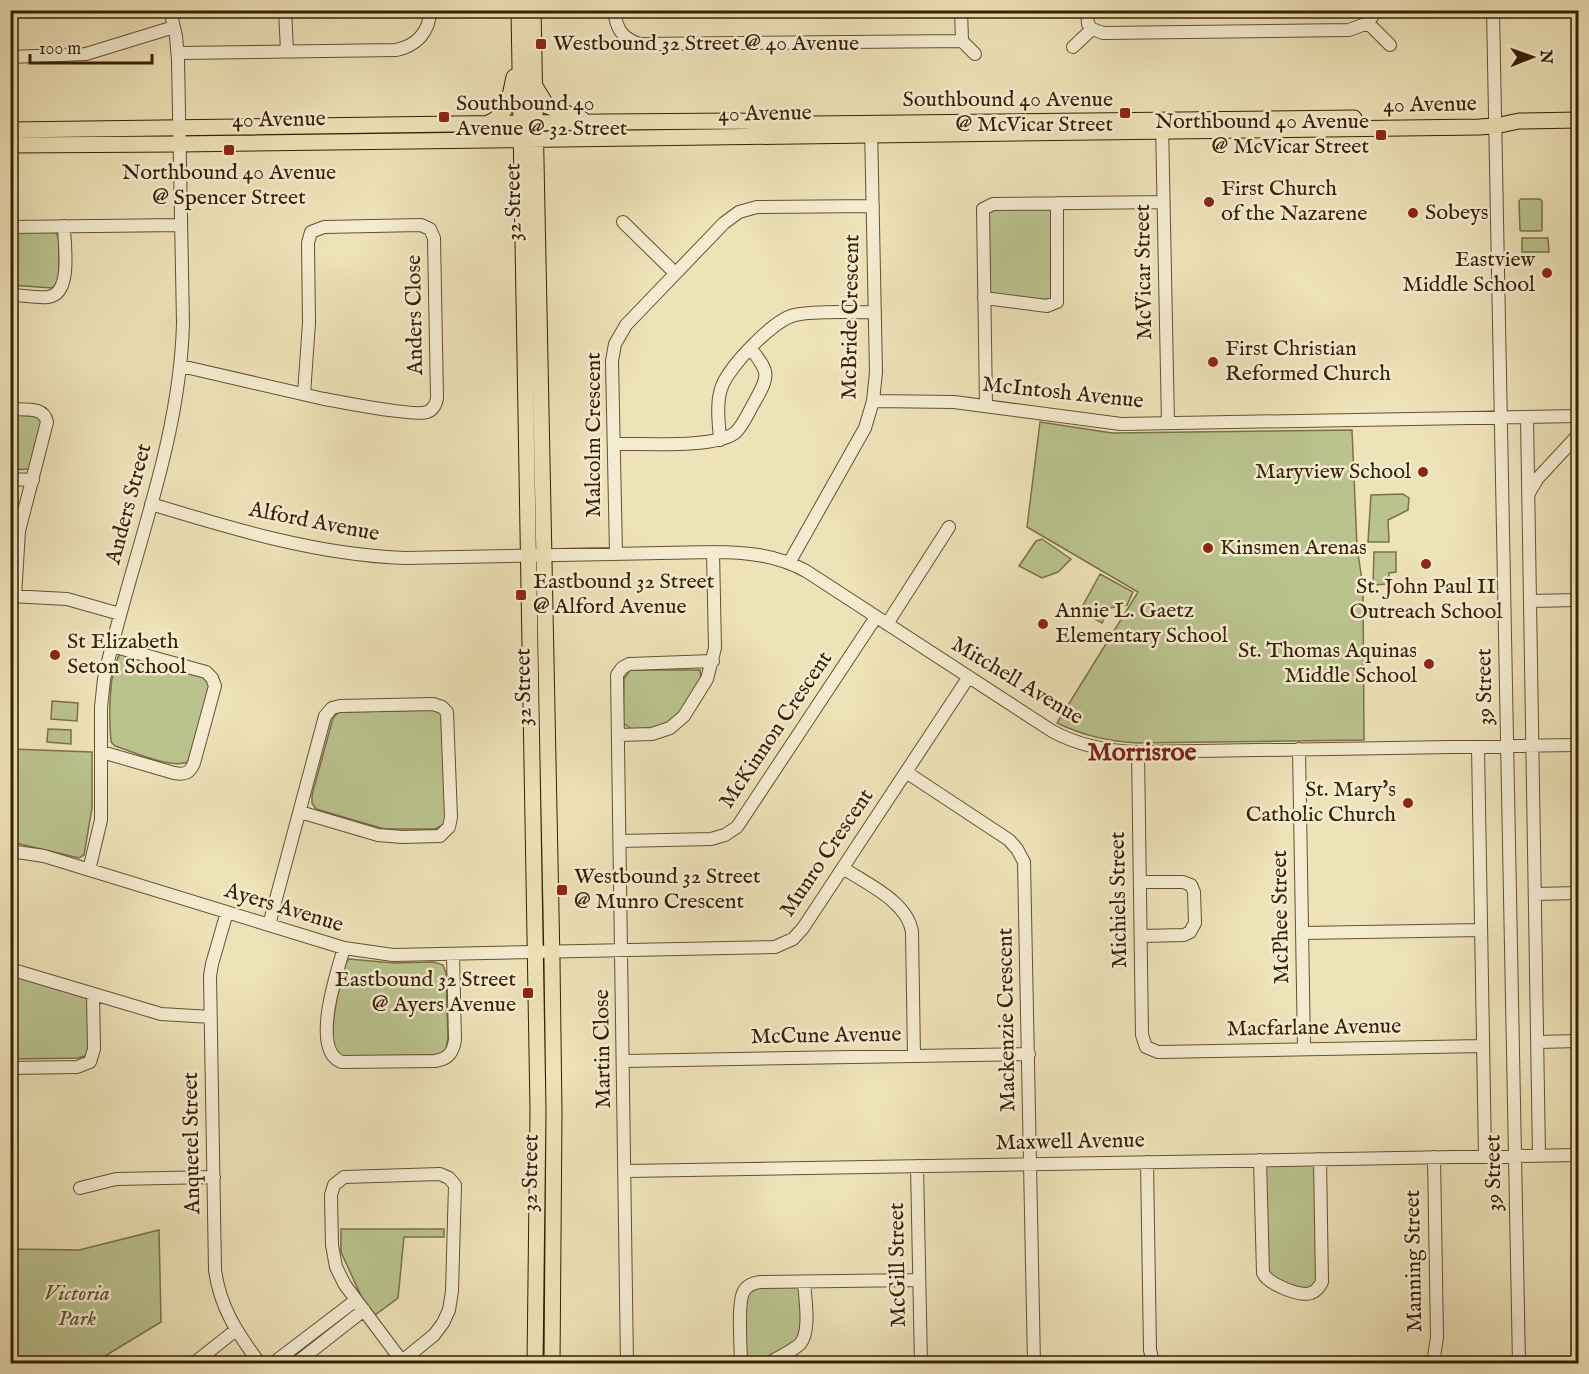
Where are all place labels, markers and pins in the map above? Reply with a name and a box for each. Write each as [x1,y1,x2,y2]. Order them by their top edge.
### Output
place label: Westbound 32 Street @ 40 Avenue [553,30,859,58]
marker: Westbound 32 Street @ 40 Avenue [534,37,548,51]
place label: Southbound 40 Avenue @ McVicar Street [902,86,1113,139]
place label: Southbound 40 Avenue @ 32 Street [455,90,628,143]
marker: Southbound 40 Avenue @ McVicar Street [1118,106,1132,120]
place label: Northbound 40 Avenue @ McVicar Street [1155,108,1369,161]
marker: Southbound 40 Avenue @ 32 Street [437,110,451,124]
marker: Northbound 40 Avenue @ McVicar Street [1374,128,1388,142]
marker: Northbound 40 Avenue @ Spencer Street [222,143,236,157]
place label: Northbound 40 Avenue @ Spencer Street [122,159,336,212]
place label: First Church of the Nazarene [1221,175,1367,228]
marker: First Church of the Nazarene [1202,195,1216,209]
place label: Sobeys [1425,199,1489,227]
marker: Sobeys [1406,206,1420,220]
place label: Eastview Middle School [1402,246,1536,299]
marker: Eastview Middle School [1540,266,1554,280]
place label: First Christian Reformed Church [1225,335,1391,388]
marker: First Christian Reformed Church [1206,355,1220,369]
place label: Maryview School [1255,458,1411,486]
marker: Maryview School [1416,465,1430,479]
place label: Kinsmen Arenas [1220,534,1367,562]
marker: Kinsmen Arenas [1201,541,1215,555]
marker: St. John Paul II Outreach School [1419,557,1433,571]
place label: Eastbound 32 Street @ Alford Avenue [533,568,715,621]
place label: St. John Paul II Outreach School [1350,573,1502,626]
marker: Eastbound 32 Street @ Alford Avenue [514,588,528,602]
place label: Annie L. Gaetz Elementary School [1054,597,1228,650]
marker: Annie L. Gaetz Elementary School [1036,617,1050,631]
place label: St Elizabeth Seton School [67,628,186,681]
place label: St. Thomas Aquinas Middle School [1238,637,1417,690]
marker: St Elizabeth Seton School [48,648,62,662]
marker: St. Thomas Aquinas Middle School [1422,657,1436,671]
place label: St. Mary's Catholic Church [1246,776,1396,829]
marker: St. Mary's Catholic Church [1401,796,1415,810]
place label: Westbound 32 Street @ Munro Crescent [574,863,761,916]
marker: Westbound 32 Street @ Munro Crescent [555,883,569,897]
place label: Eastbound 32 Street @ Ayers Avenue [335,966,516,1019]
marker: Eastbound 32 Street @ Ayers Avenue [521,986,535,1000]

